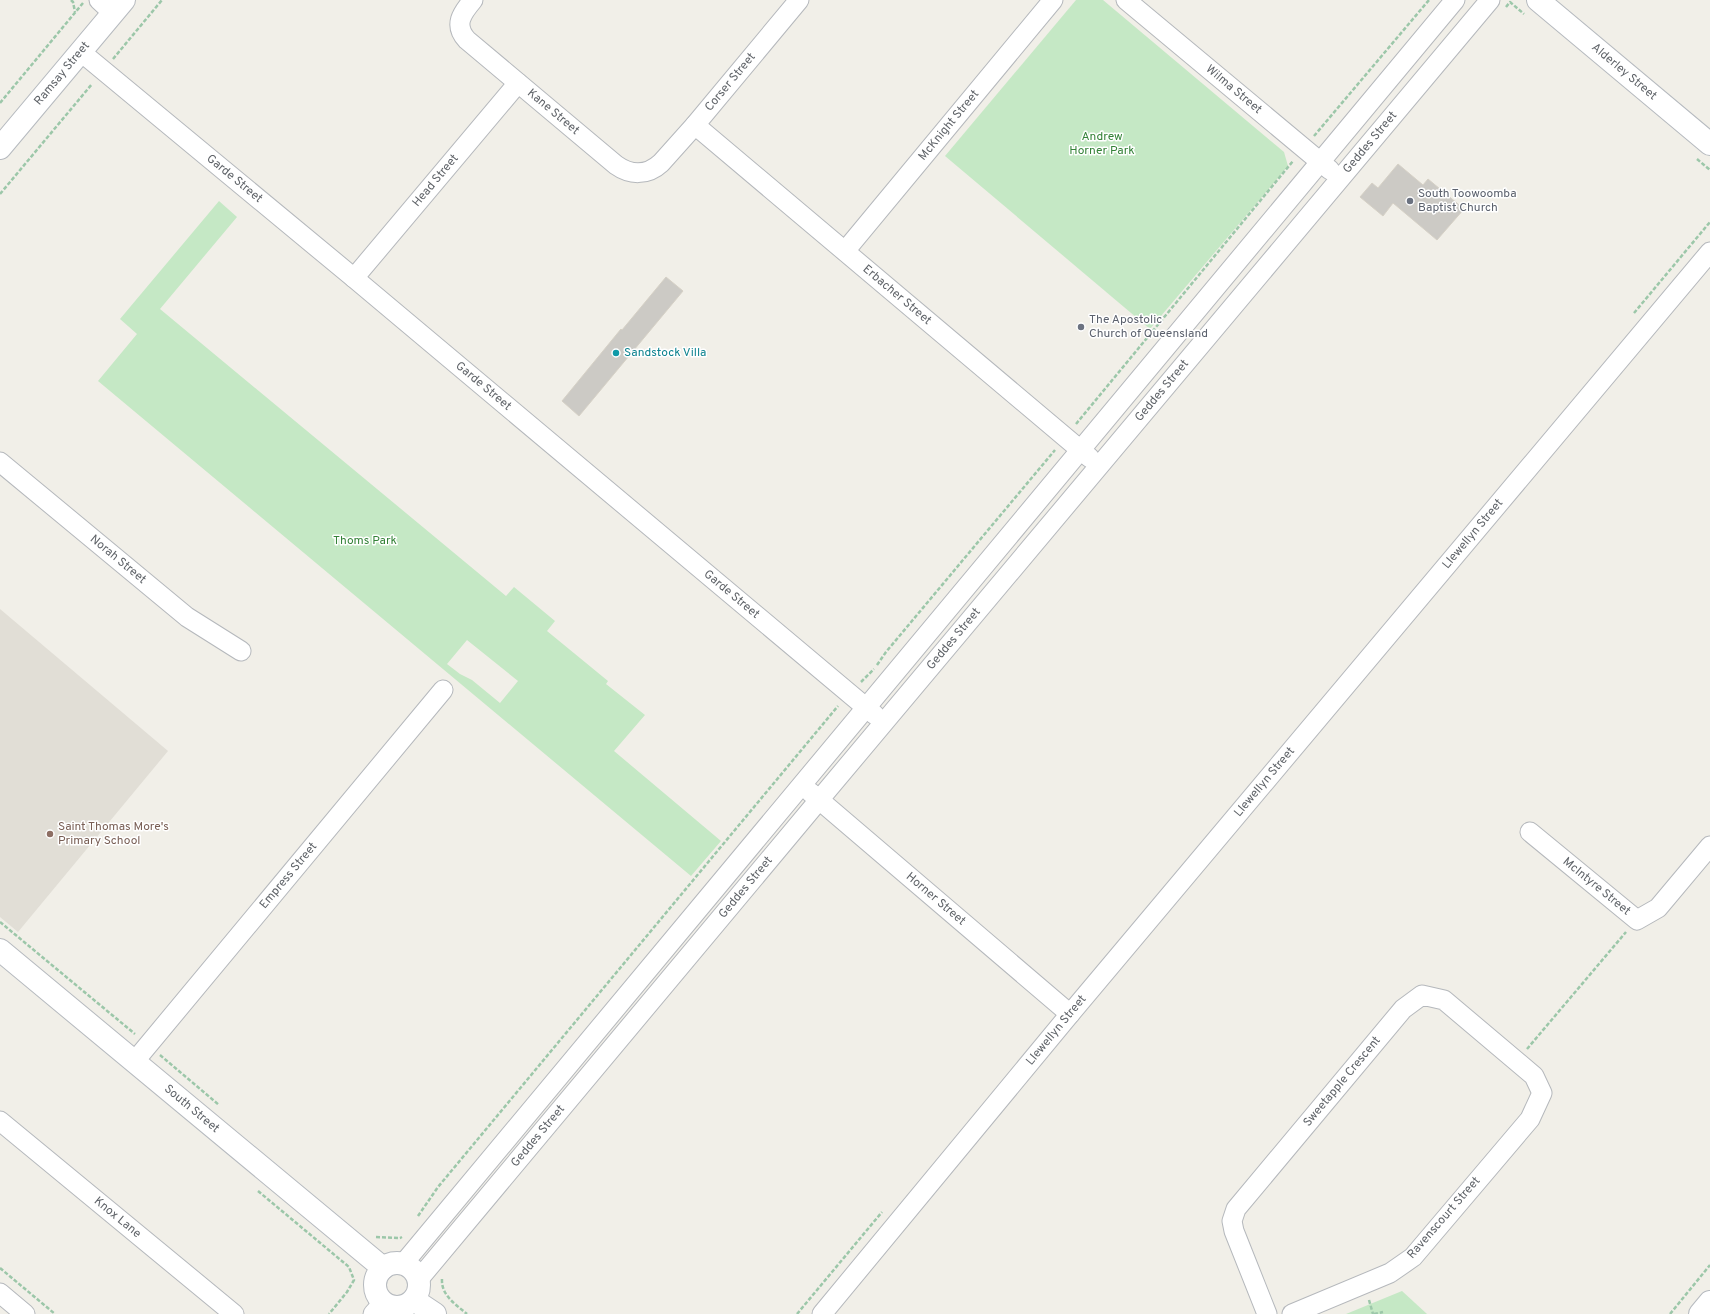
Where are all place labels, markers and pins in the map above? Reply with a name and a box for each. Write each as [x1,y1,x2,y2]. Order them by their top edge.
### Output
place label: South Toowoomba Baptist Church [1418,186,1517,216]
marker: South Toowoomba Baptist Church [1405,196,1415,206]
place label: The Apostolic Church of Queensland [1089,312,1208,342]
marker: The Apostolic Church of Queensland [1076,322,1086,332]
place label: Sandstock Villa [624,345,706,361]
marker: Sandstock Villa [611,348,621,358]
place label: Saint Thomas More's Primary School [58,819,169,849]
marker: Saint Thomas More's Primary School [45,829,55,839]

